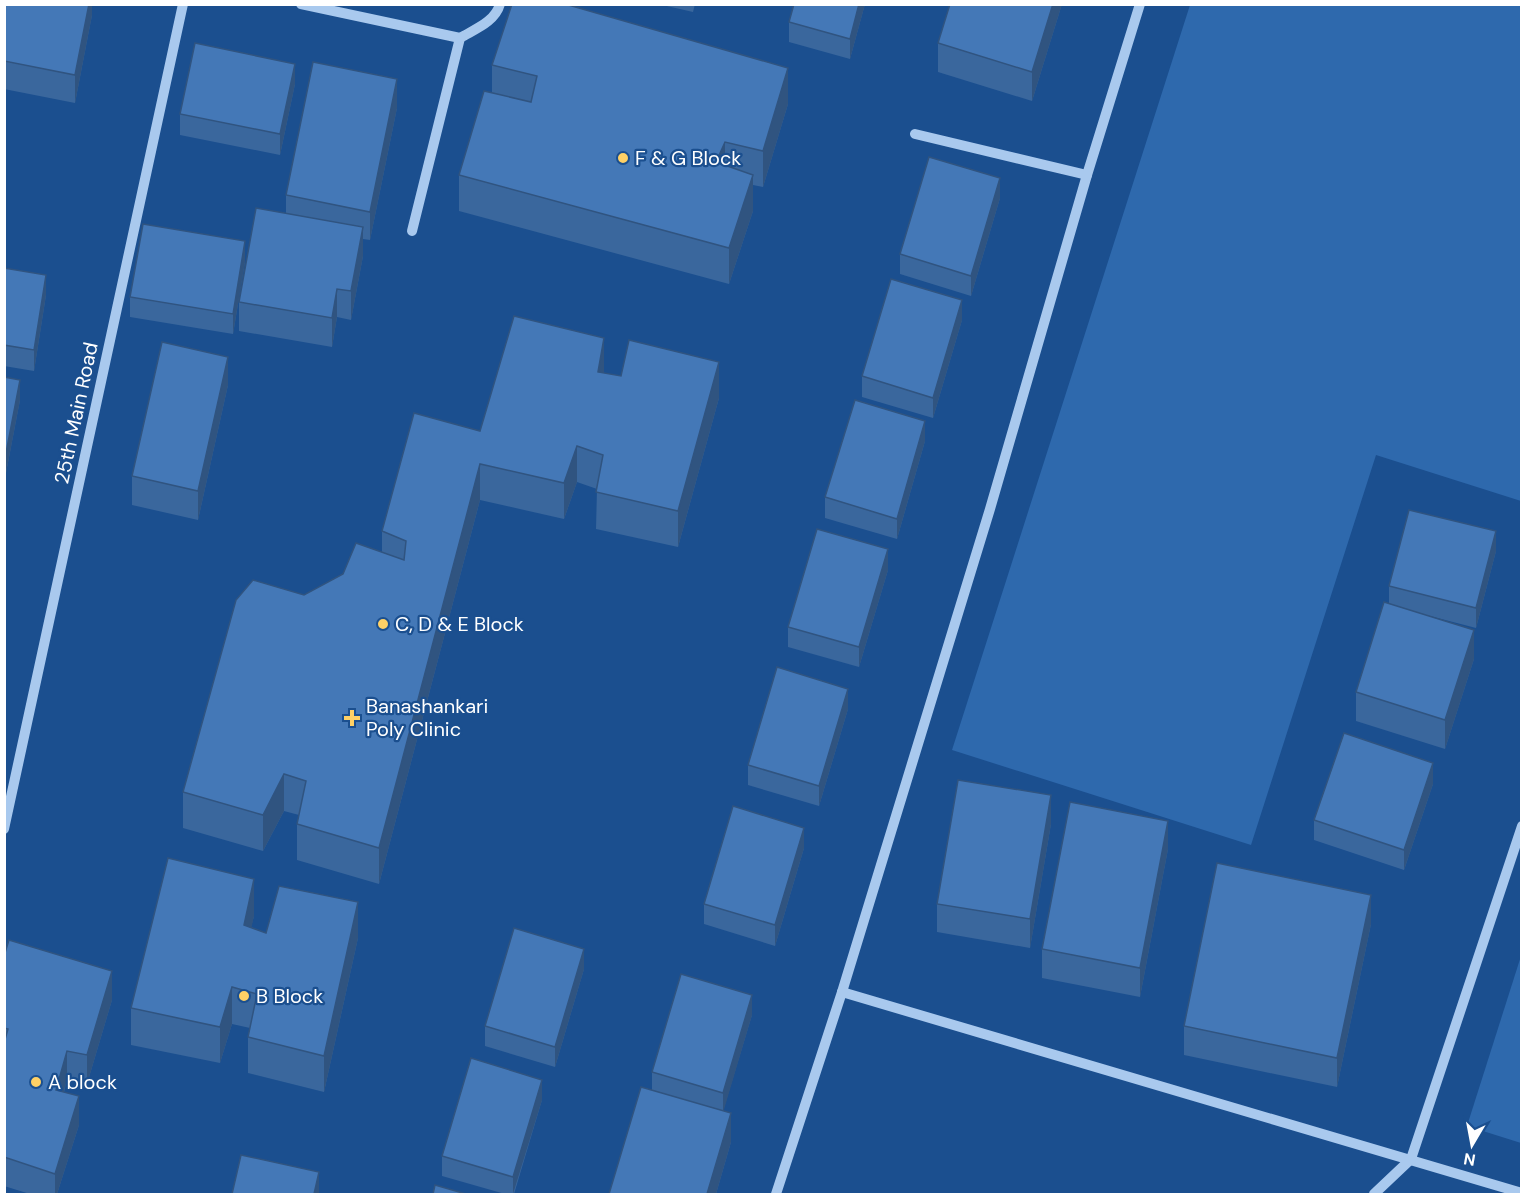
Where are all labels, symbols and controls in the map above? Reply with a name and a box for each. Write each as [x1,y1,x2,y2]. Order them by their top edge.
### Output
place label: F & G Block [635,145,741,171]
marker: F & G Block [616,151,630,165]
street label: 25th Main Road [48,340,104,486]
place label: C, D & E Block [395,611,524,637]
marker: C, D & E Block [376,617,390,631]
place label: Banashankari Poly Clinic [366,693,488,742]
marker: Banashankari Poly Clinic [343,709,361,727]
place label: B Block [256,983,323,1009]
marker: B Block [237,989,251,1003]
place label: A block [48,1069,117,1095]
marker: A block [29,1075,43,1089]
north arrow [1442,1115,1502,1175]
text: N [1462,1148,1477,1171]

